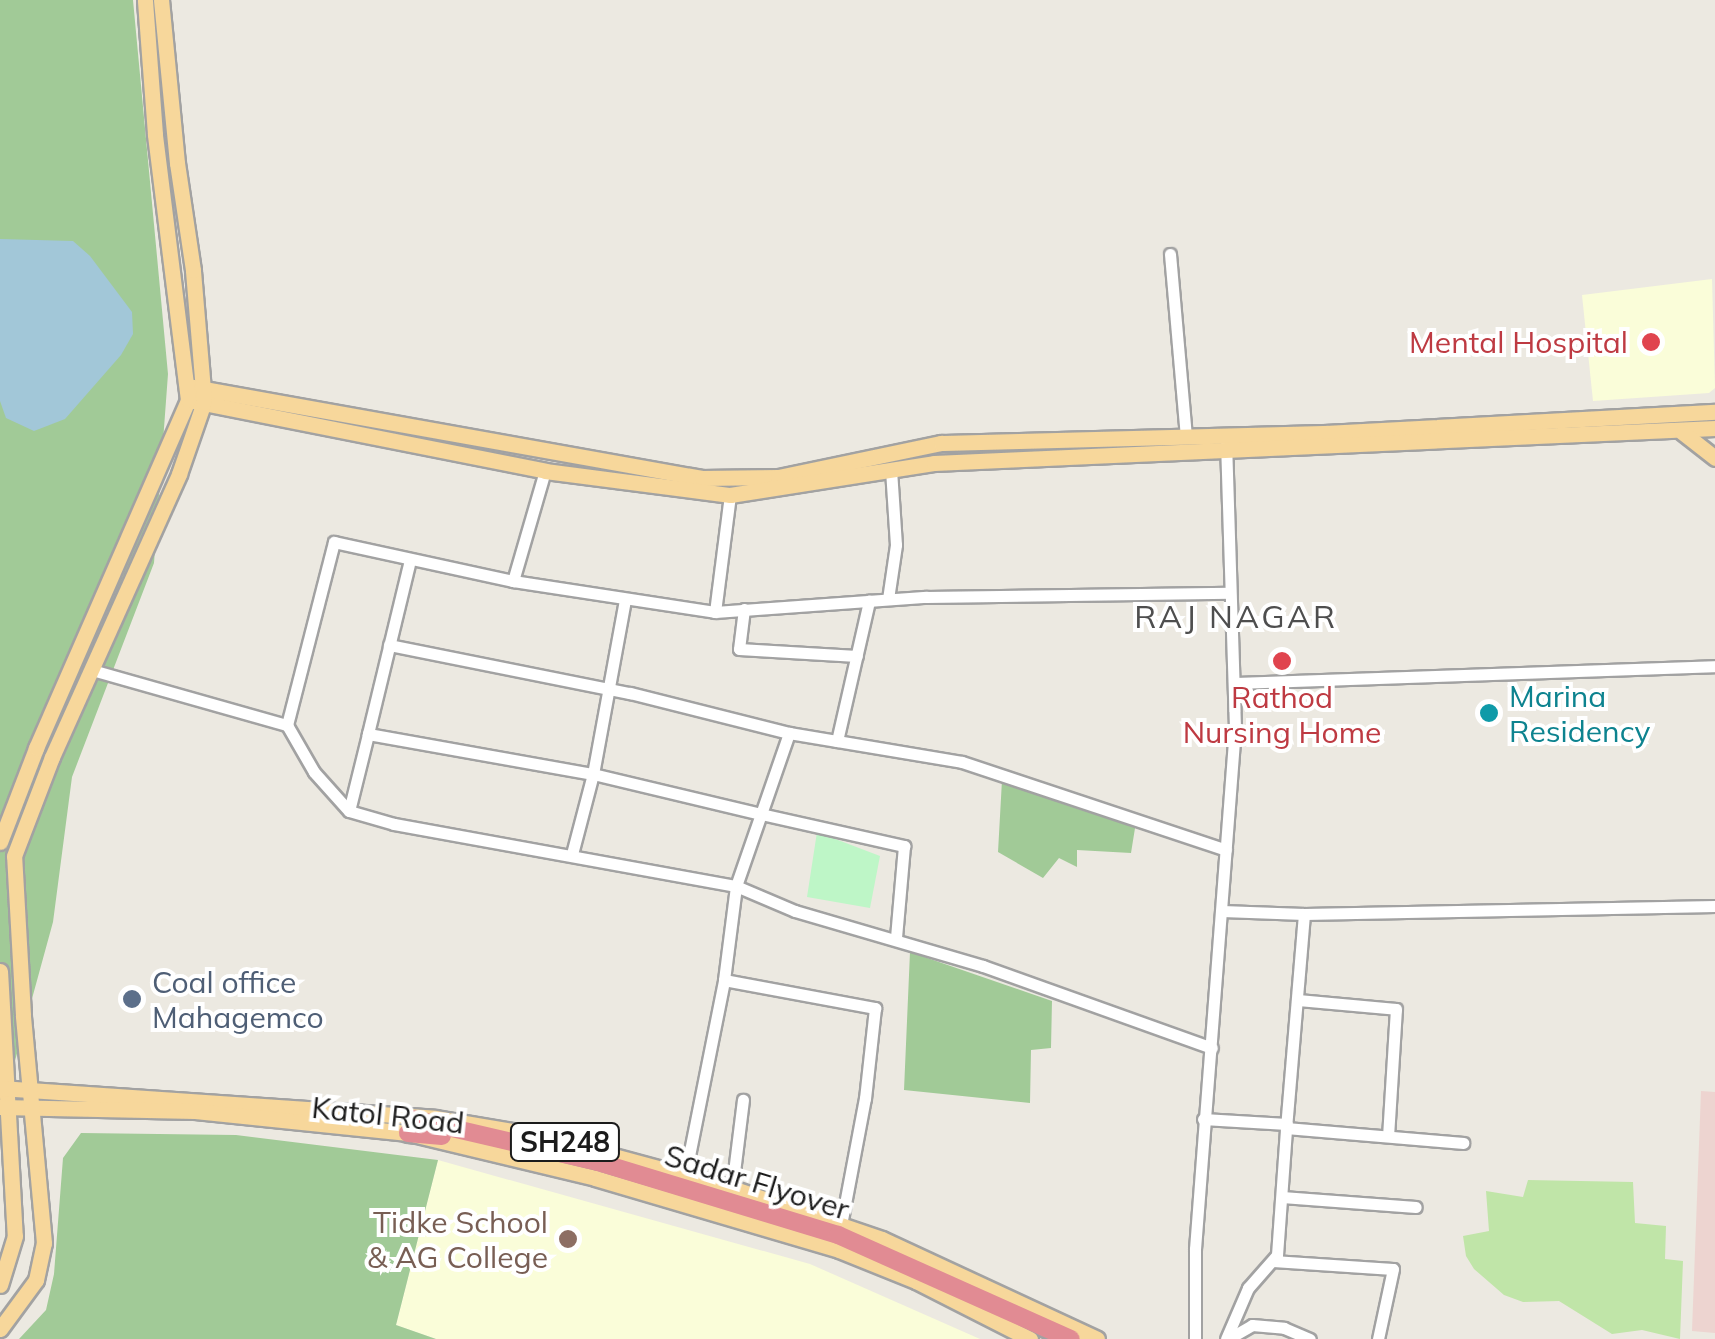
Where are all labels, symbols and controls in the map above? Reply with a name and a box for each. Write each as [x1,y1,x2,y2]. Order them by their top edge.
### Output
place label: Mental Hospital [1409,324,1628,360]
marker: Mental Hospital [1638,329,1664,355]
district label: RAJ NAGAR [1134,597,1338,635]
marker: Rathod Nursing Home [1269,648,1295,674]
place label: Marina Residency [1509,678,1651,748]
place label: Rathod Nursing Home [1183,679,1381,750]
marker: Marina Residency [1478,702,1500,724]
place label: Coal office Mahagemco [152,964,324,1034]
marker: Coal office Mahagemco [121,988,143,1010]
street label: Katol Road [310,1089,466,1141]
road number: SH248 [508,1119,622,1165]
street label: Sadar Flyover [660,1137,854,1227]
place label: Tidke School & AG College [367,1204,548,1274]
marker: Tidke School & AG College [557,1228,579,1250]

